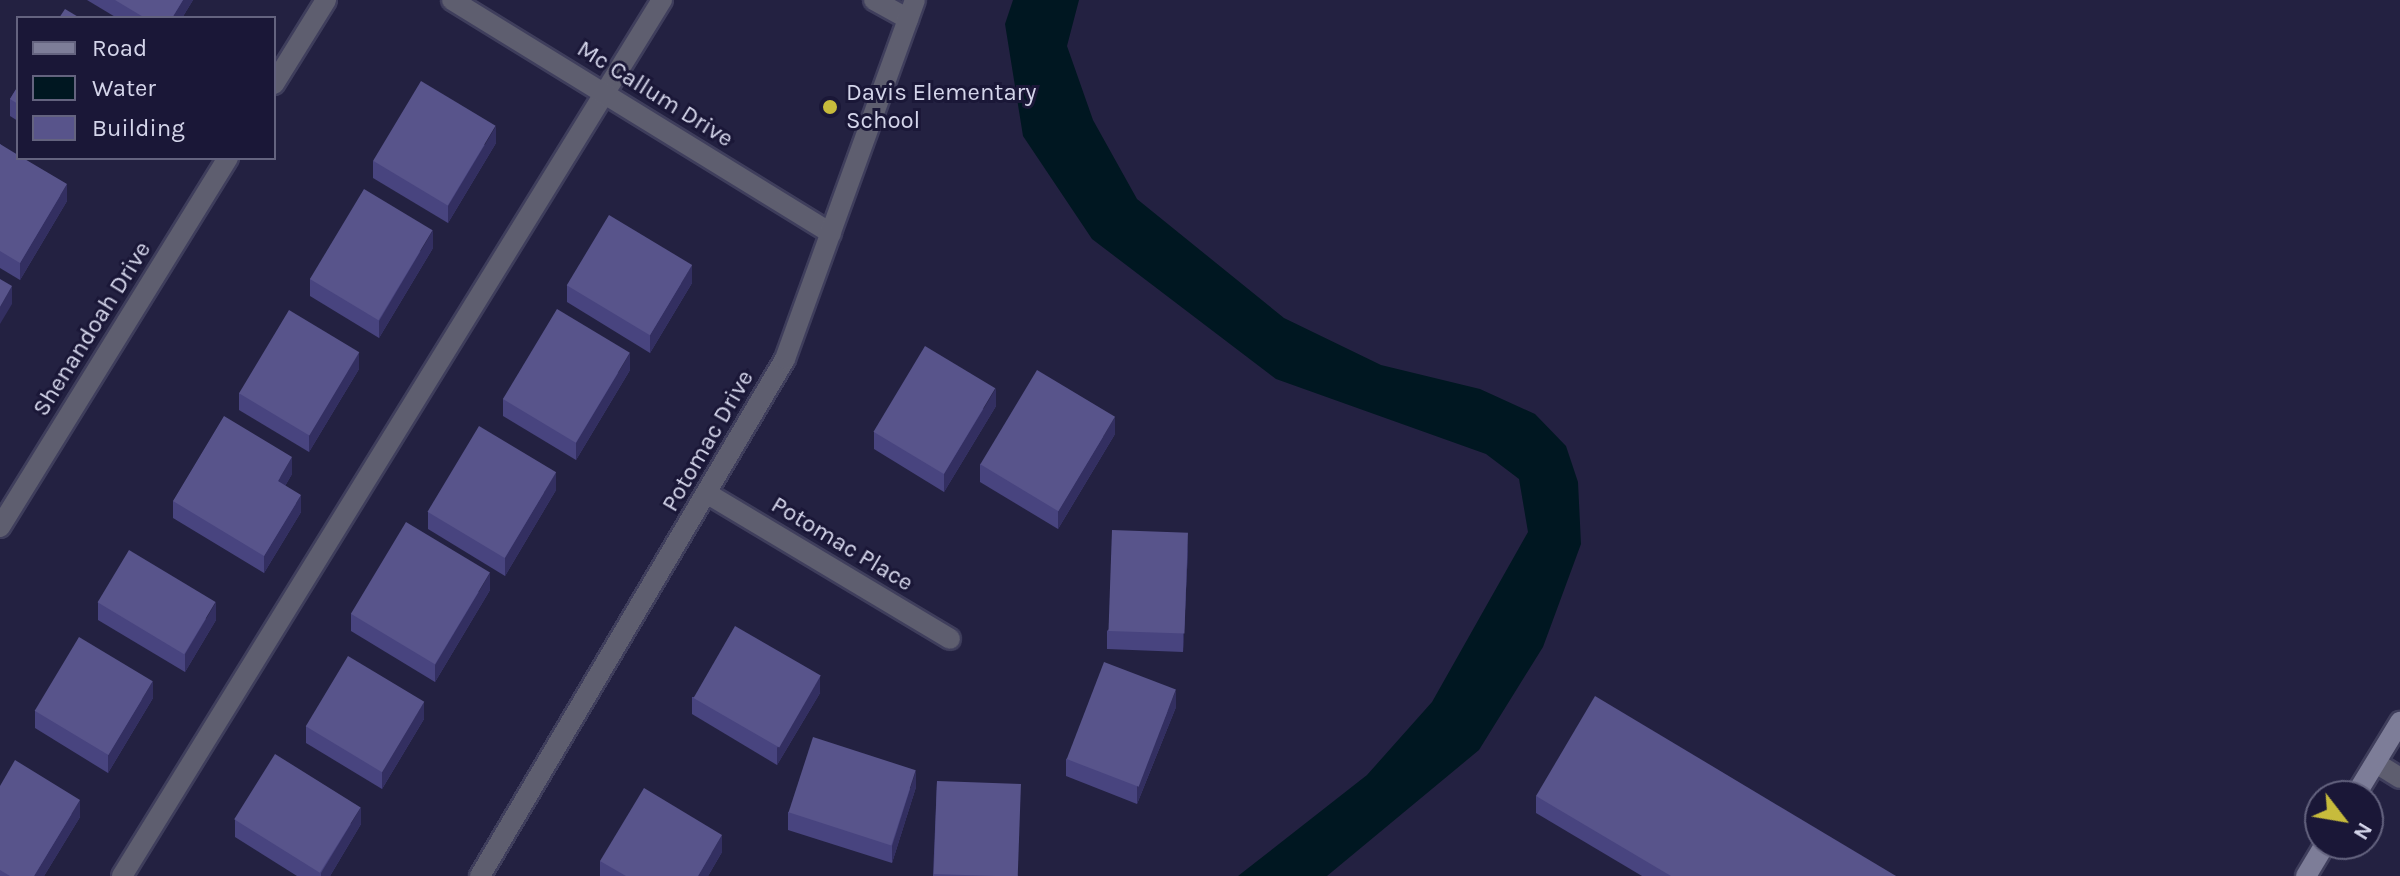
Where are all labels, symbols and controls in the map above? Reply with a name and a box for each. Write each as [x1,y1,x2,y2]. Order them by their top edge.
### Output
legend [16,16,276,160]
text: Road [92,34,147,62]
street label: Mc Callum Drive [572,34,738,154]
text: Water [92,74,156,102]
place label: Davis Elementary School [846,79,1036,135]
marker: Davis Elementary School [821,98,839,116]
text: Building [92,114,185,142]
street label: Shenandoah Drive [27,236,157,422]
street label: Potomac Drive [656,365,760,517]
street label: Potomac Place [766,490,918,598]
north arrow [2304,780,2384,860]
text: N [2348,818,2378,845]

